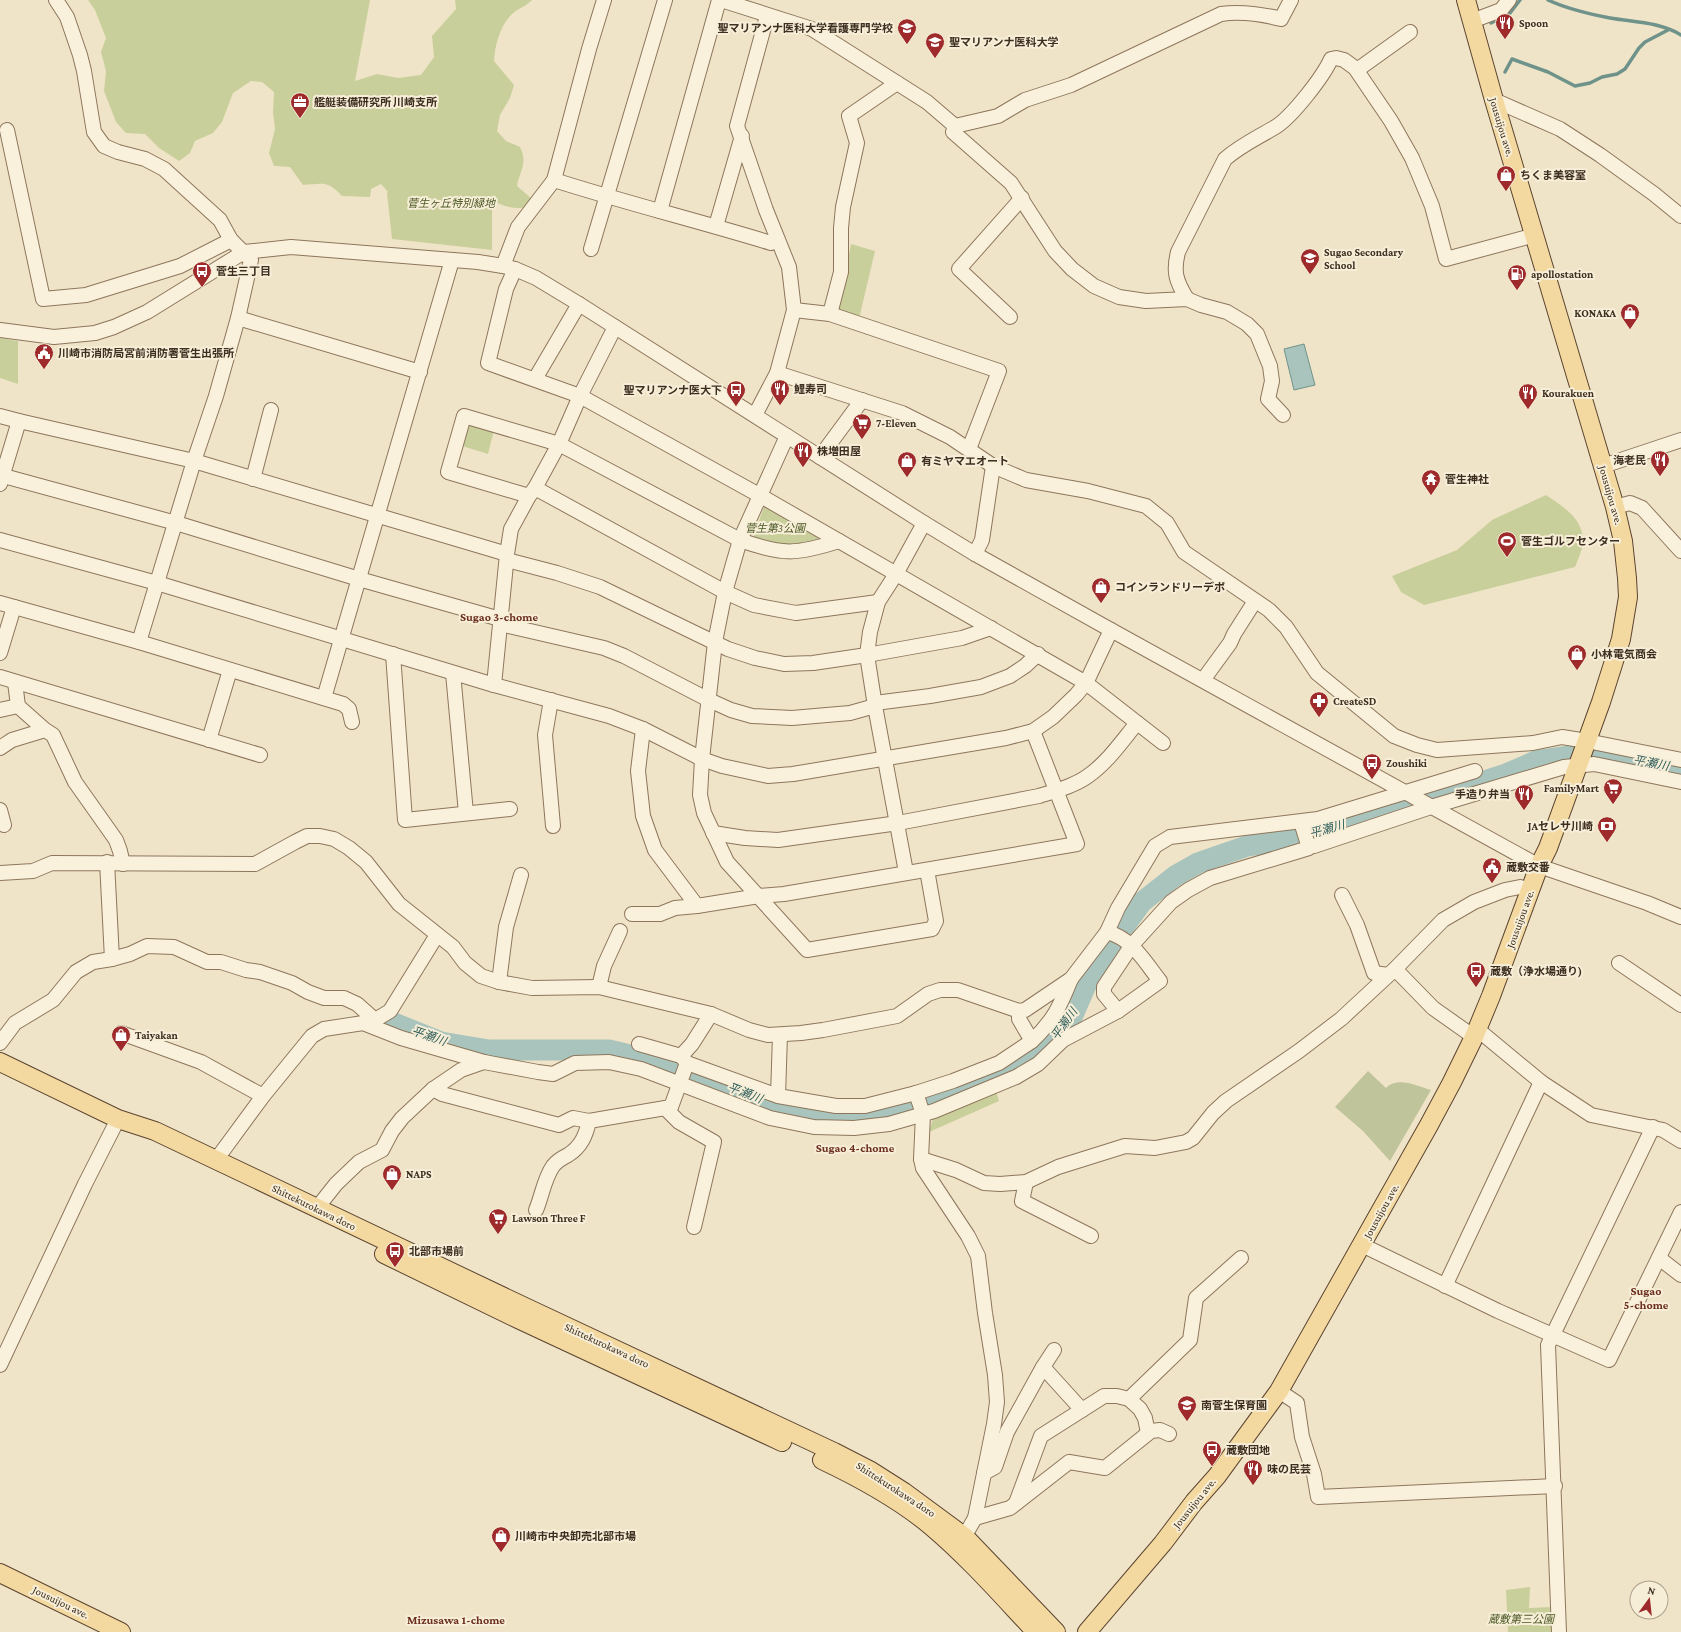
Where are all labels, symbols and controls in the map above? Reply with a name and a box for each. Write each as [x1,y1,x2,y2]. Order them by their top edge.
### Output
restaurant icon: Spoon [1494,12,1516,40]
school or university icon: 聖マリアンナ医科大学看護専門学校 [896,17,918,45]
place label: Spoon [1519,17,1549,29]
place label: 聖マリアンナ医科大学看護専門学校 [717,22,893,34]
school or university icon: 聖マリアンナ医科大学 [924,31,946,59]
place label: 聖マリアンナ医科大学 [949,36,1059,48]
office icon: 艦艇装備研究所 川崎支所 [289,91,311,119]
street label: Jousuijou ave. [1486,95,1517,158]
place label: 艦艇装備研究所 川崎支所 [314,96,437,108]
shop icon: ちくま美容室 [1495,164,1517,192]
place label: ちくま美容室 [1520,169,1586,181]
park label: 菅生ヶ丘特別緑地 [407,197,496,209]
place label: Sugao Secondary School [1324,246,1404,271]
school or university icon: Sugao Secondary School [1299,247,1321,275]
bus stop icon: 菅生三丁目 [191,260,213,288]
fuel station icon: apollostation [1506,263,1528,291]
place label: 菅生三丁目 [216,265,271,277]
place label: apollostation [1531,268,1594,280]
shop icon: KONAKA [1619,302,1641,330]
place label: KONAKA [1574,307,1616,319]
public building icon: 川崎市消防局宮前消防署菅生出張所 [33,342,55,370]
place label: 川崎市消防局宮前消防署菅生出張所 [58,347,234,359]
restaurant icon: 鯉寿司 [769,378,791,406]
bus stop icon: 聖マリアンナ医大下 [725,379,747,407]
restaurant icon: Kourakuen [1517,382,1539,410]
place label: 鯉寿司 [794,383,827,395]
place label: 聖マリアンナ医大下 [623,384,722,396]
place label: Kourakuen [1542,387,1595,399]
supermarket icon: 7-Eleven [851,412,873,440]
place label: 7-Eleven [876,417,917,429]
restaurant icon: 株増田屋 [792,440,814,468]
place label: 株増田屋 [817,445,861,457]
restaurant icon: 海老民 [1649,449,1671,477]
shop icon: 有ミヤマエオート [896,450,918,478]
place label: 海老民 [1613,454,1646,466]
place label: 有ミヤマエオート [921,455,1009,467]
street label: Jousuijou ave. [1596,463,1625,526]
temple icon: 菅生神社 [1420,468,1442,496]
place label: 菅生神社 [1445,473,1489,485]
park label: 菅生第3公園 [745,522,807,534]
sports icon: 菅生ゴルフセンター [1496,530,1518,558]
place label: 菅生ゴルフセンター [1521,535,1620,547]
shop icon: コインランドリーデポ [1090,576,1112,604]
place label: コインランドリーデポ [1115,581,1225,593]
district label: Sugao 3-chome [460,610,538,624]
shop icon: 小林電気商会 [1566,643,1588,671]
place label: 小林電気商会 [1591,648,1657,660]
pharmacy icon: CreateSD [1308,690,1330,718]
place label: CreateSD [1333,695,1377,707]
bus stop icon: Zoushiki [1361,752,1383,780]
water label: 平瀬川 [1632,753,1672,774]
place label: Zoushiki [1386,757,1428,769]
supermarket icon: FamilyMart [1602,777,1624,805]
place label: FamilyMart [1544,782,1599,794]
restaurant icon: 手造り弁当 [1513,783,1535,811]
place label: 手造り弁当 [1455,788,1510,800]
bank icon: JAセレサ川崎 [1596,815,1618,843]
water label: 平瀬川 [1308,817,1348,840]
place label: JAセレサ川崎 [1527,820,1593,832]
public building icon: 蔵敷交番 [1481,856,1503,884]
place label: 蔵敷交番 [1506,861,1550,873]
street label: Jousuijou ave. [1504,888,1537,951]
bus stop icon: 蔵敷（浄水場通り) [1465,960,1487,988]
place label: 蔵敷（浄水場通り) [1490,965,1582,978]
water label: 平瀬川 [1048,1004,1081,1043]
shop icon: Taiyakan [110,1024,132,1052]
water label: 平瀬川 [410,1024,450,1049]
place label: Taiyakan [135,1029,179,1041]
water label: 平瀬川 [726,1080,766,1107]
district label: Sugao 4-chome [816,1141,895,1155]
shop icon: NAPS [381,1163,403,1191]
place label: NAPS [406,1168,432,1180]
street label: Shittekurokawa doro [270,1181,358,1233]
street label: Jousuijou ave. [1360,1181,1402,1242]
supermarket icon: Lawson Three F [487,1207,509,1235]
place label: Lawson Three F [512,1212,586,1224]
bus stop icon: 北部市場前 [384,1240,406,1268]
place label: 北部市場前 [409,1245,464,1257]
district label: Sugao 5-chome [1624,1284,1669,1312]
street label: Shittekurokawa doro [563,1320,652,1370]
school or university icon: 南菅生保育園 [1176,1394,1198,1422]
place label: 南菅生保育園 [1201,1399,1267,1411]
bus stop icon: 蔵敷団地 [1201,1439,1223,1467]
place label: 蔵敷団地 [1226,1444,1270,1456]
restaurant icon: 味の民芸 [1242,1458,1264,1486]
street label: Shittekurokawa doro [854,1459,938,1519]
place label: 味の民芸 [1267,1463,1311,1475]
street label: Jousuijou ave. [1170,1476,1219,1532]
shop icon: 川崎市中央卸売北部市場 [490,1525,512,1553]
place label: 川崎市中央卸売北部市場 [515,1530,636,1542]
north arrow [1629,1580,1669,1620]
street label: Jousuijou ave. [30,1583,91,1622]
text: N [1646,1584,1657,1597]
district label: Mizusawa 1-chome [407,1613,505,1627]
park label: 蔵敷第三公園 [1488,1613,1556,1625]

